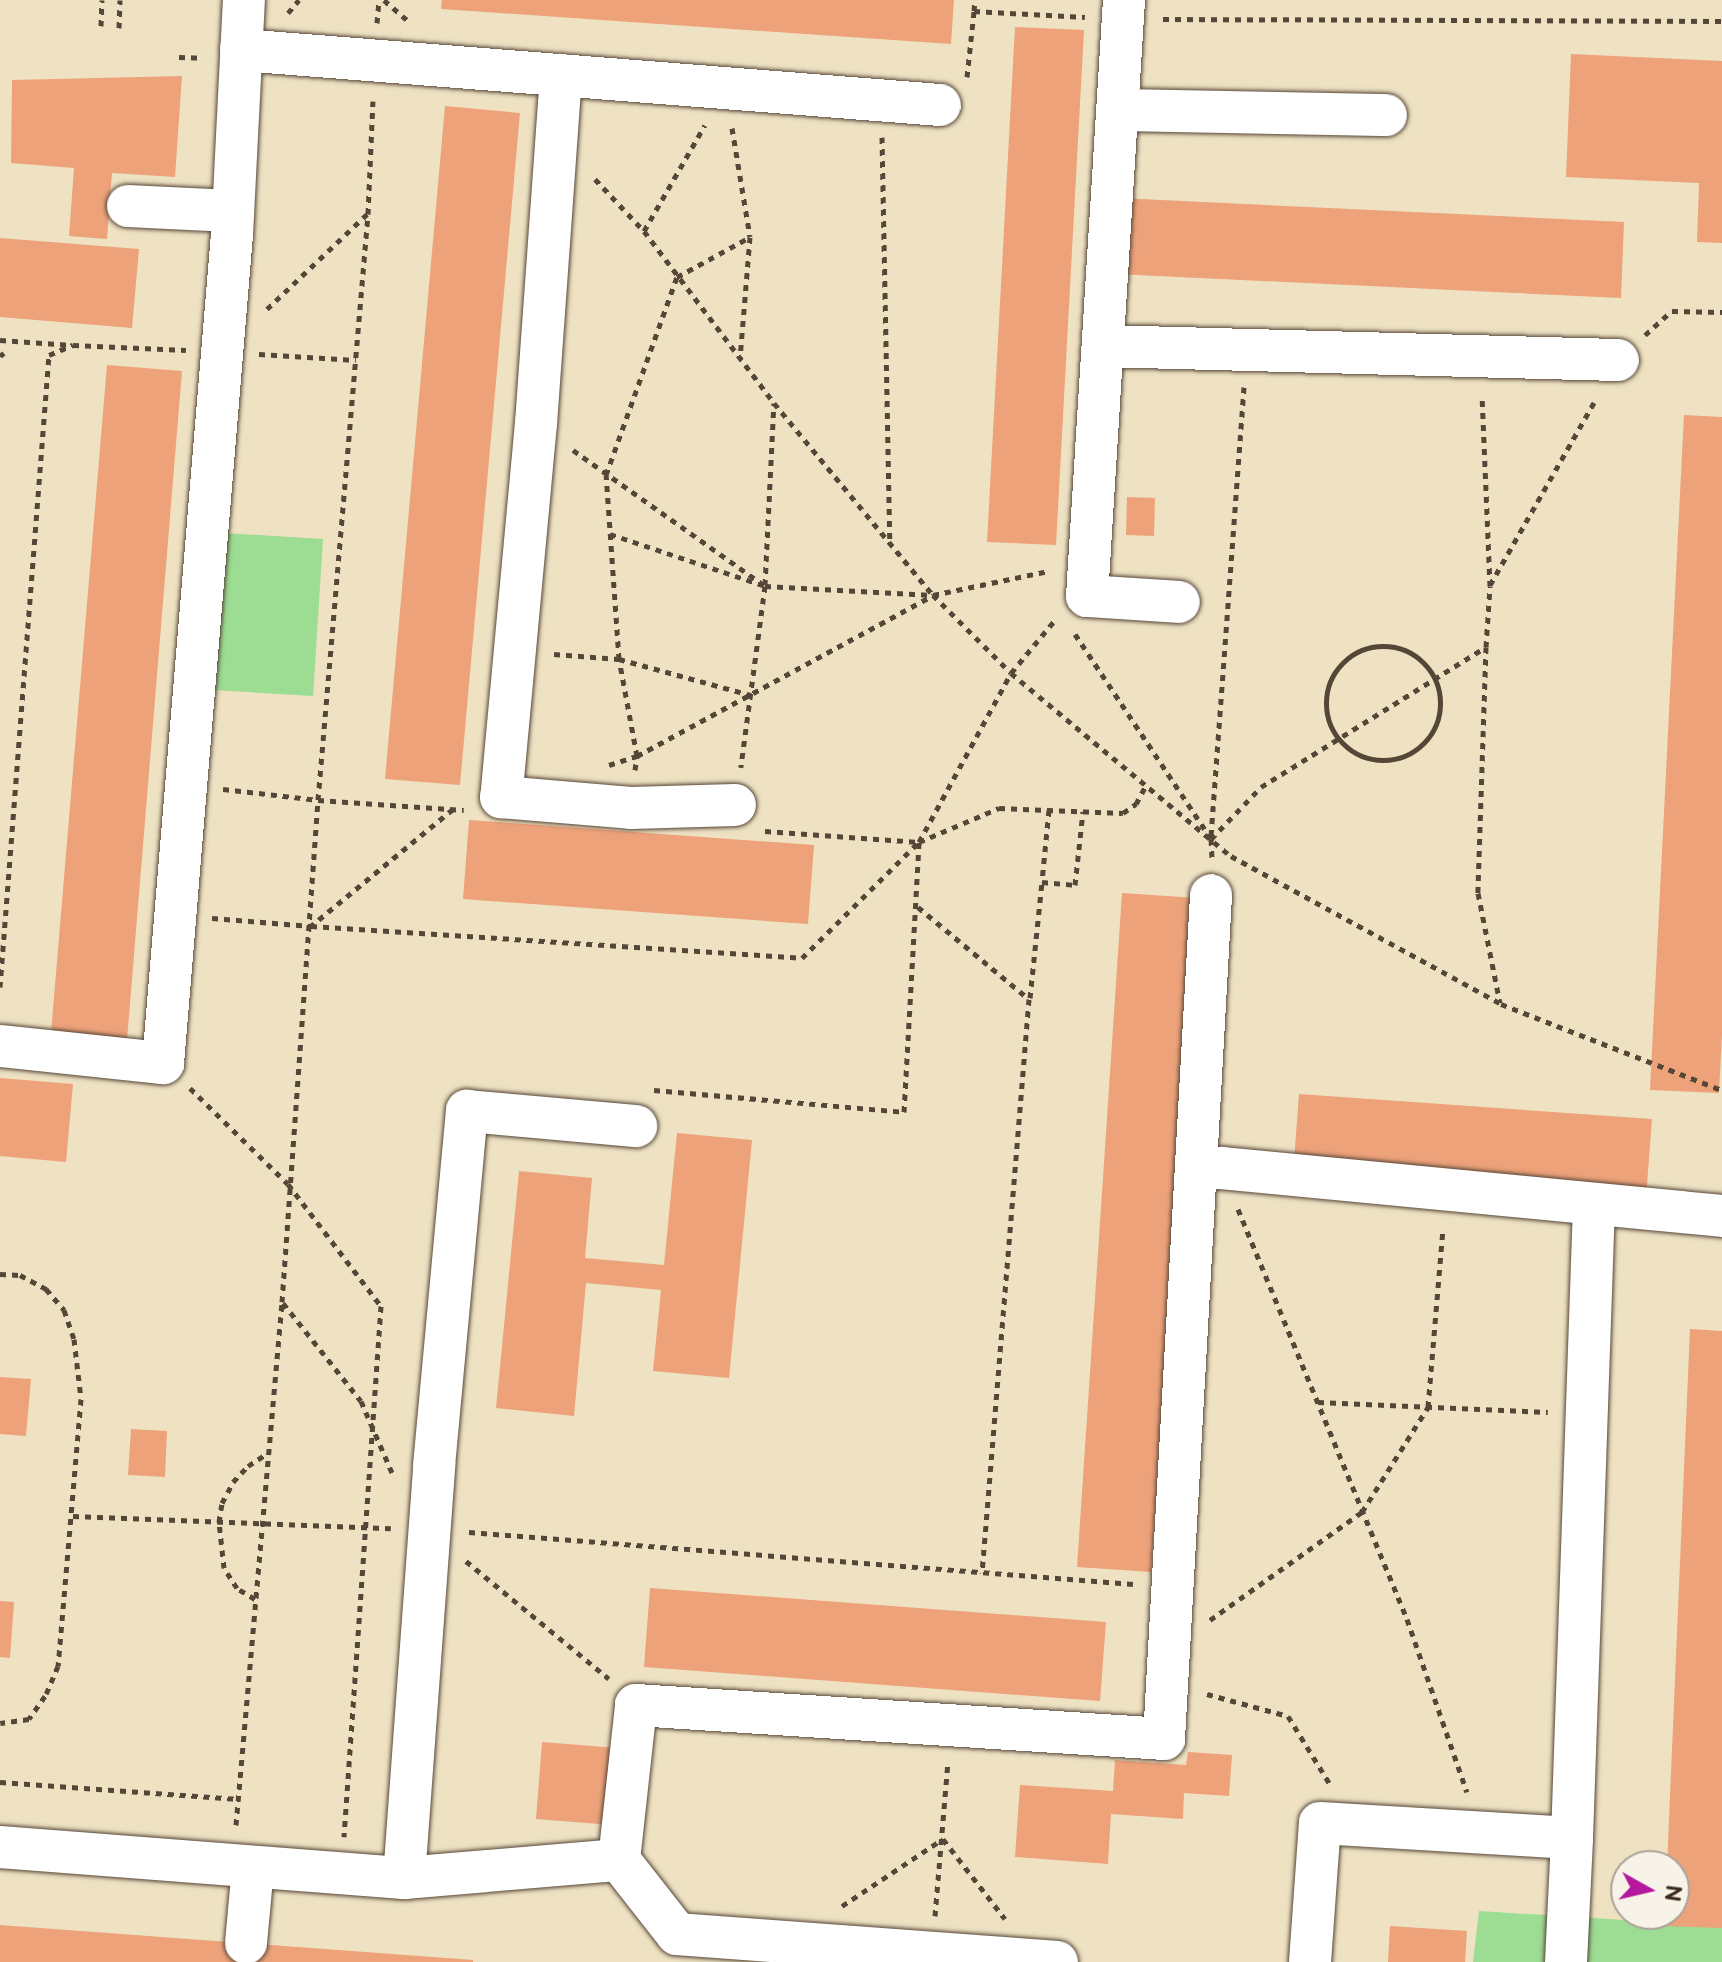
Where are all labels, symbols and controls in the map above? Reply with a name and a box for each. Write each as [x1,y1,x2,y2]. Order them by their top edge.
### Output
north arrow [1610,1850,1690,1930]
text: N [1658,1883,1687,1903]

